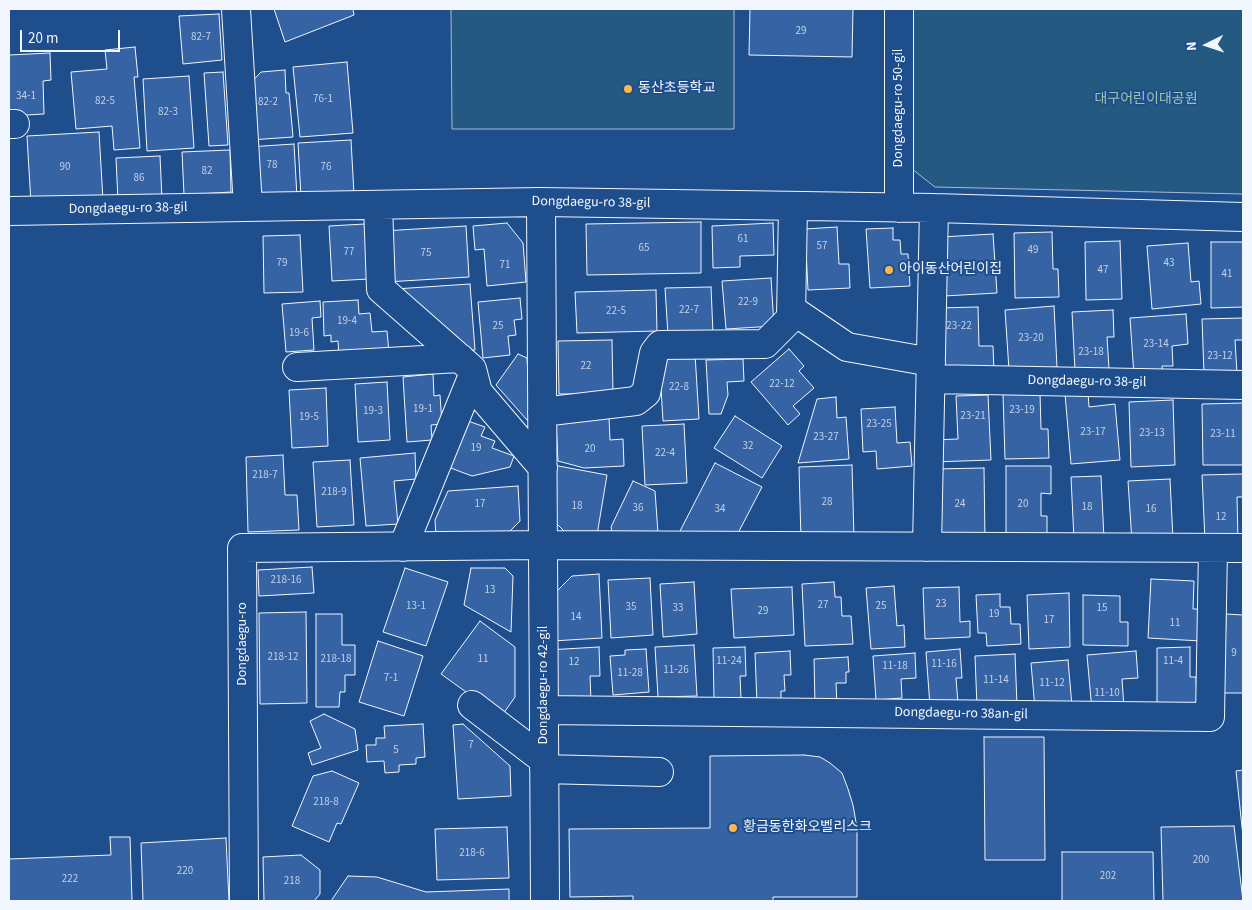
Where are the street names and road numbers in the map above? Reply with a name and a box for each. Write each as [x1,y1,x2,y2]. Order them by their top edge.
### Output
street label: Dongdaegu-ro 50-gil [891,49,907,167]
street label: Dongdaegu-ro 38-gil [531,194,651,212]
street label: Dongdaegu-ro 38-gil [68,200,188,218]
street label: Dongdaegu-ro 38-gil [1027,373,1147,391]
street label: Dongdaegu-ro [235,602,251,686]
street label: Dongdaegu-ro 42-gil [536,626,552,744]
street label: Dongdaegu-ro 38an-gil [894,704,1028,724]

